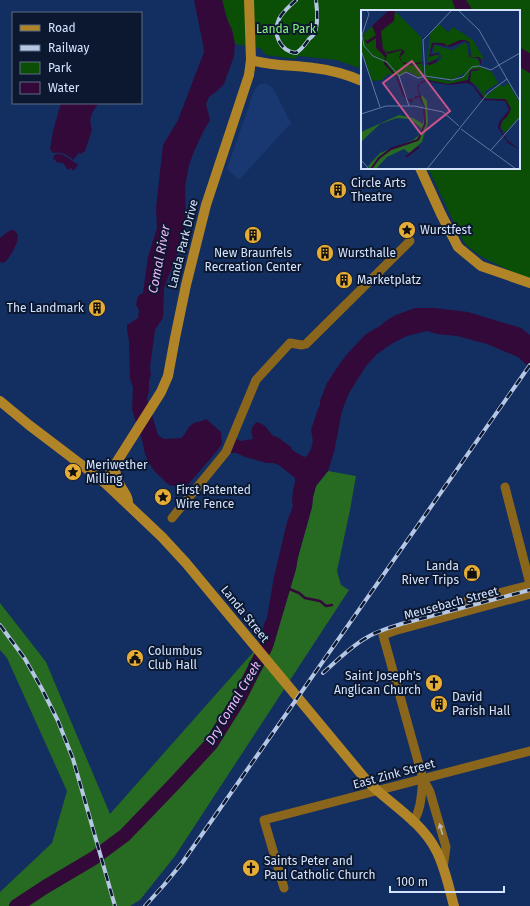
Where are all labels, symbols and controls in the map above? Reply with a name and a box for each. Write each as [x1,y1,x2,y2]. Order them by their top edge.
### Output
inset map [361,10,520,169]
legend [12,12,142,104]
text: Road [48,21,76,35]
park label: Landa Park [256,22,317,36]
text: Railway [48,41,89,55]
text: Park [48,61,72,75]
text: Water [48,81,80,95]
place label: Circle Arts Theatre [351,176,406,204]
building icon: Circle Arts Theatre [328,180,348,200]
street label: Landa Park Drive [165,198,201,290]
place icon: Wurstfest [397,220,417,240]
water label: Comal River [145,223,173,294]
place label: Wurstfest [420,223,472,237]
building icon: New Braunfels Recreation Center [243,225,263,245]
building icon: Wursthalle [315,243,335,263]
place label: New Braunfels Recreation Center [205,246,302,274]
place label: Wursthalle [338,246,396,260]
building icon: Marketplatz [334,270,354,290]
place label: Marketplatz [357,273,421,287]
building icon: The Landmark [87,298,107,318]
place label: The Landmark [7,301,85,315]
place label: Meriwether Milling [86,458,148,486]
place icon: Meriwether Milling [63,462,83,482]
place label: First Patented Wire Fence [176,483,251,511]
place icon: First Patented Wire Fence [153,487,173,507]
place label: Landa River Trips [402,559,459,587]
shop icon: Landa River Trips [462,563,482,583]
street label: Landa Street [218,583,273,646]
street label: Meusebach Street [402,584,500,622]
place label: Columbus Club Hall [148,644,202,672]
public building icon: Columbus Club Hall [125,648,145,668]
water label: Dry Comal Creek [202,658,264,748]
place label: Saint Joseph's Anglican Church [334,669,421,697]
church icon: Saint Joseph's Anglican Church [424,673,444,693]
place label: David Parish Hall [452,690,511,718]
building icon: David Parish Hall [429,694,449,714]
street label: East Zink Street [351,756,437,792]
one-way arrow [438,823,444,835]
place label: Saints Peter and Paul Catholic Church [264,854,376,882]
church icon: Saints Peter and Paul Catholic Church [241,858,261,878]
scale bar [390,868,504,894]
text: 100 m [396,875,428,889]

